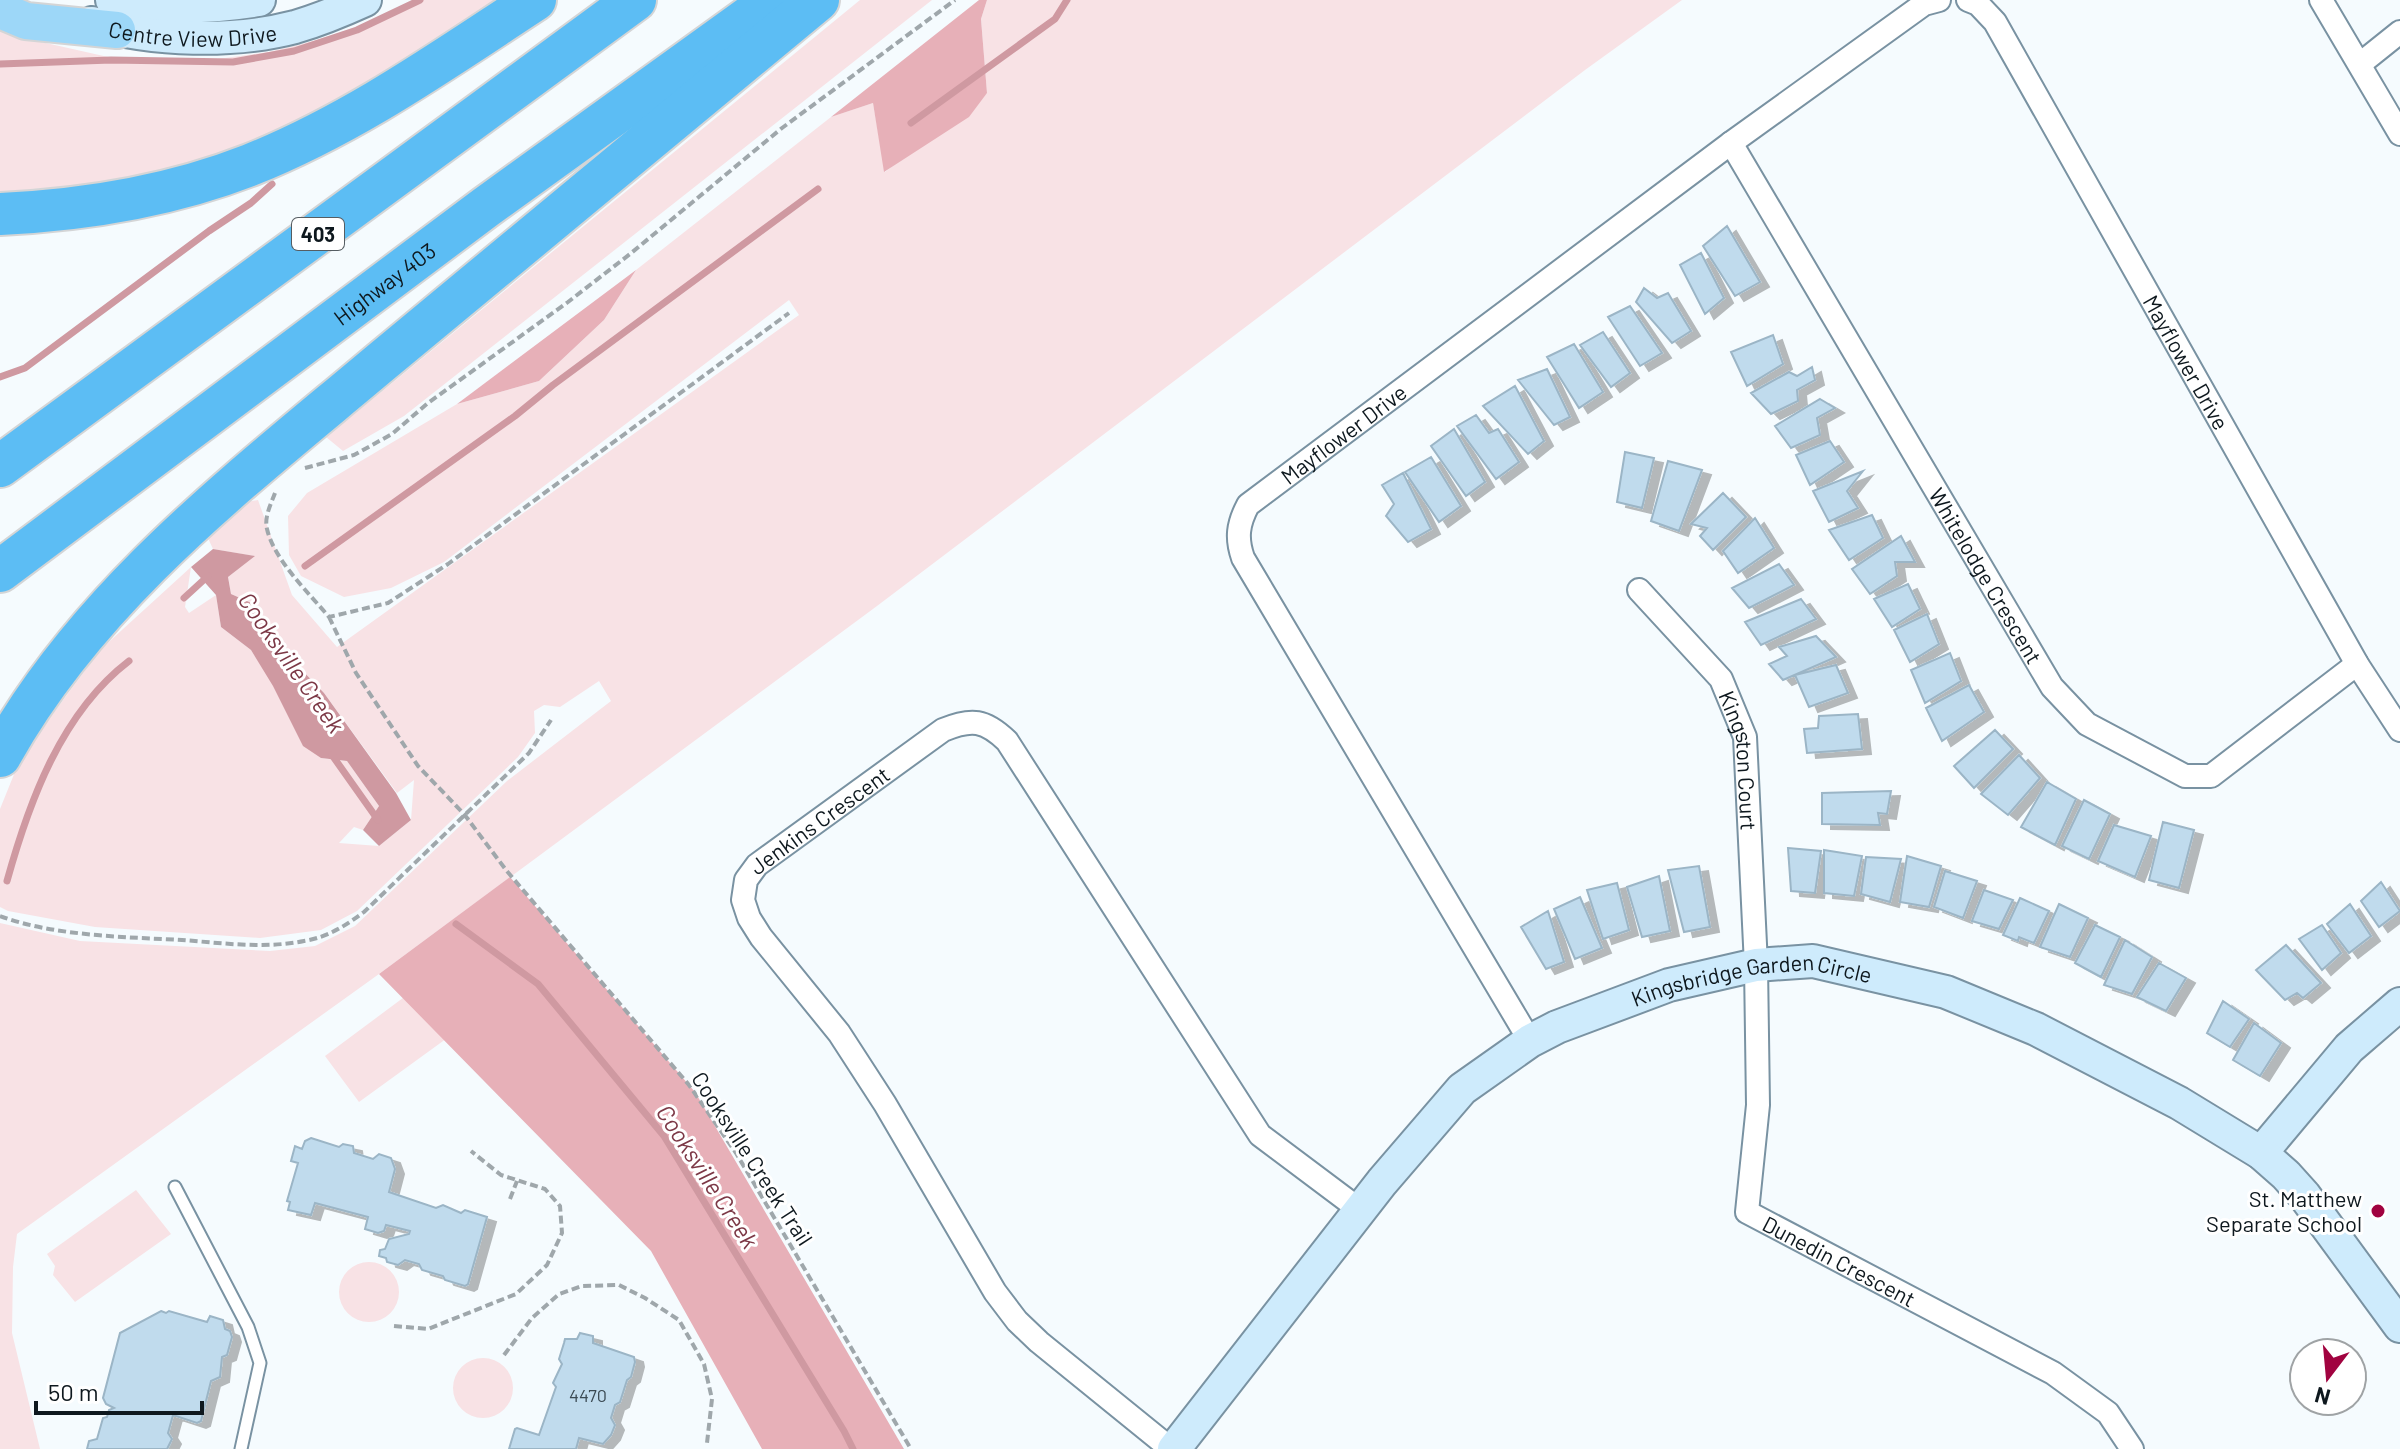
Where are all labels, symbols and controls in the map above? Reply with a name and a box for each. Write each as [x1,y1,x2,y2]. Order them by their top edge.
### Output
street label: Centre View Drive [106,15,279,51]
road number: 403 [292,218,344,250]
street label: Highway 403 [328,237,440,330]
street label: Mayflower Drive [2139,290,2235,434]
street label: Mayflower Drive [1275,378,1411,489]
street label: Whitelodge Crescent [1924,483,2048,668]
water label: Cooksville Creek [233,586,351,738]
street label: Kingston Court [1714,687,1762,831]
street label: Jenkins Crescent [744,761,894,879]
street label: Kingsbridge Garden Circle [1627,948,1875,1011]
street label: Cooksville Creek Trail [687,1066,819,1250]
water label: Cooksville Creek [651,1099,765,1253]
place label: St. Matthew Separate School [2206,1185,2362,1236]
marker: St. Matthew Separate School [2369,1202,2387,1220]
street label: Dunedin Crescent [1759,1210,1920,1311]
north arrow [2288,1337,2368,1417]
scale bar [36,1365,202,1415]
text: 50 m [48,1377,99,1406]
text: N [2312,1383,2333,1412]
house number: 4470 [569,1384,607,1406]

